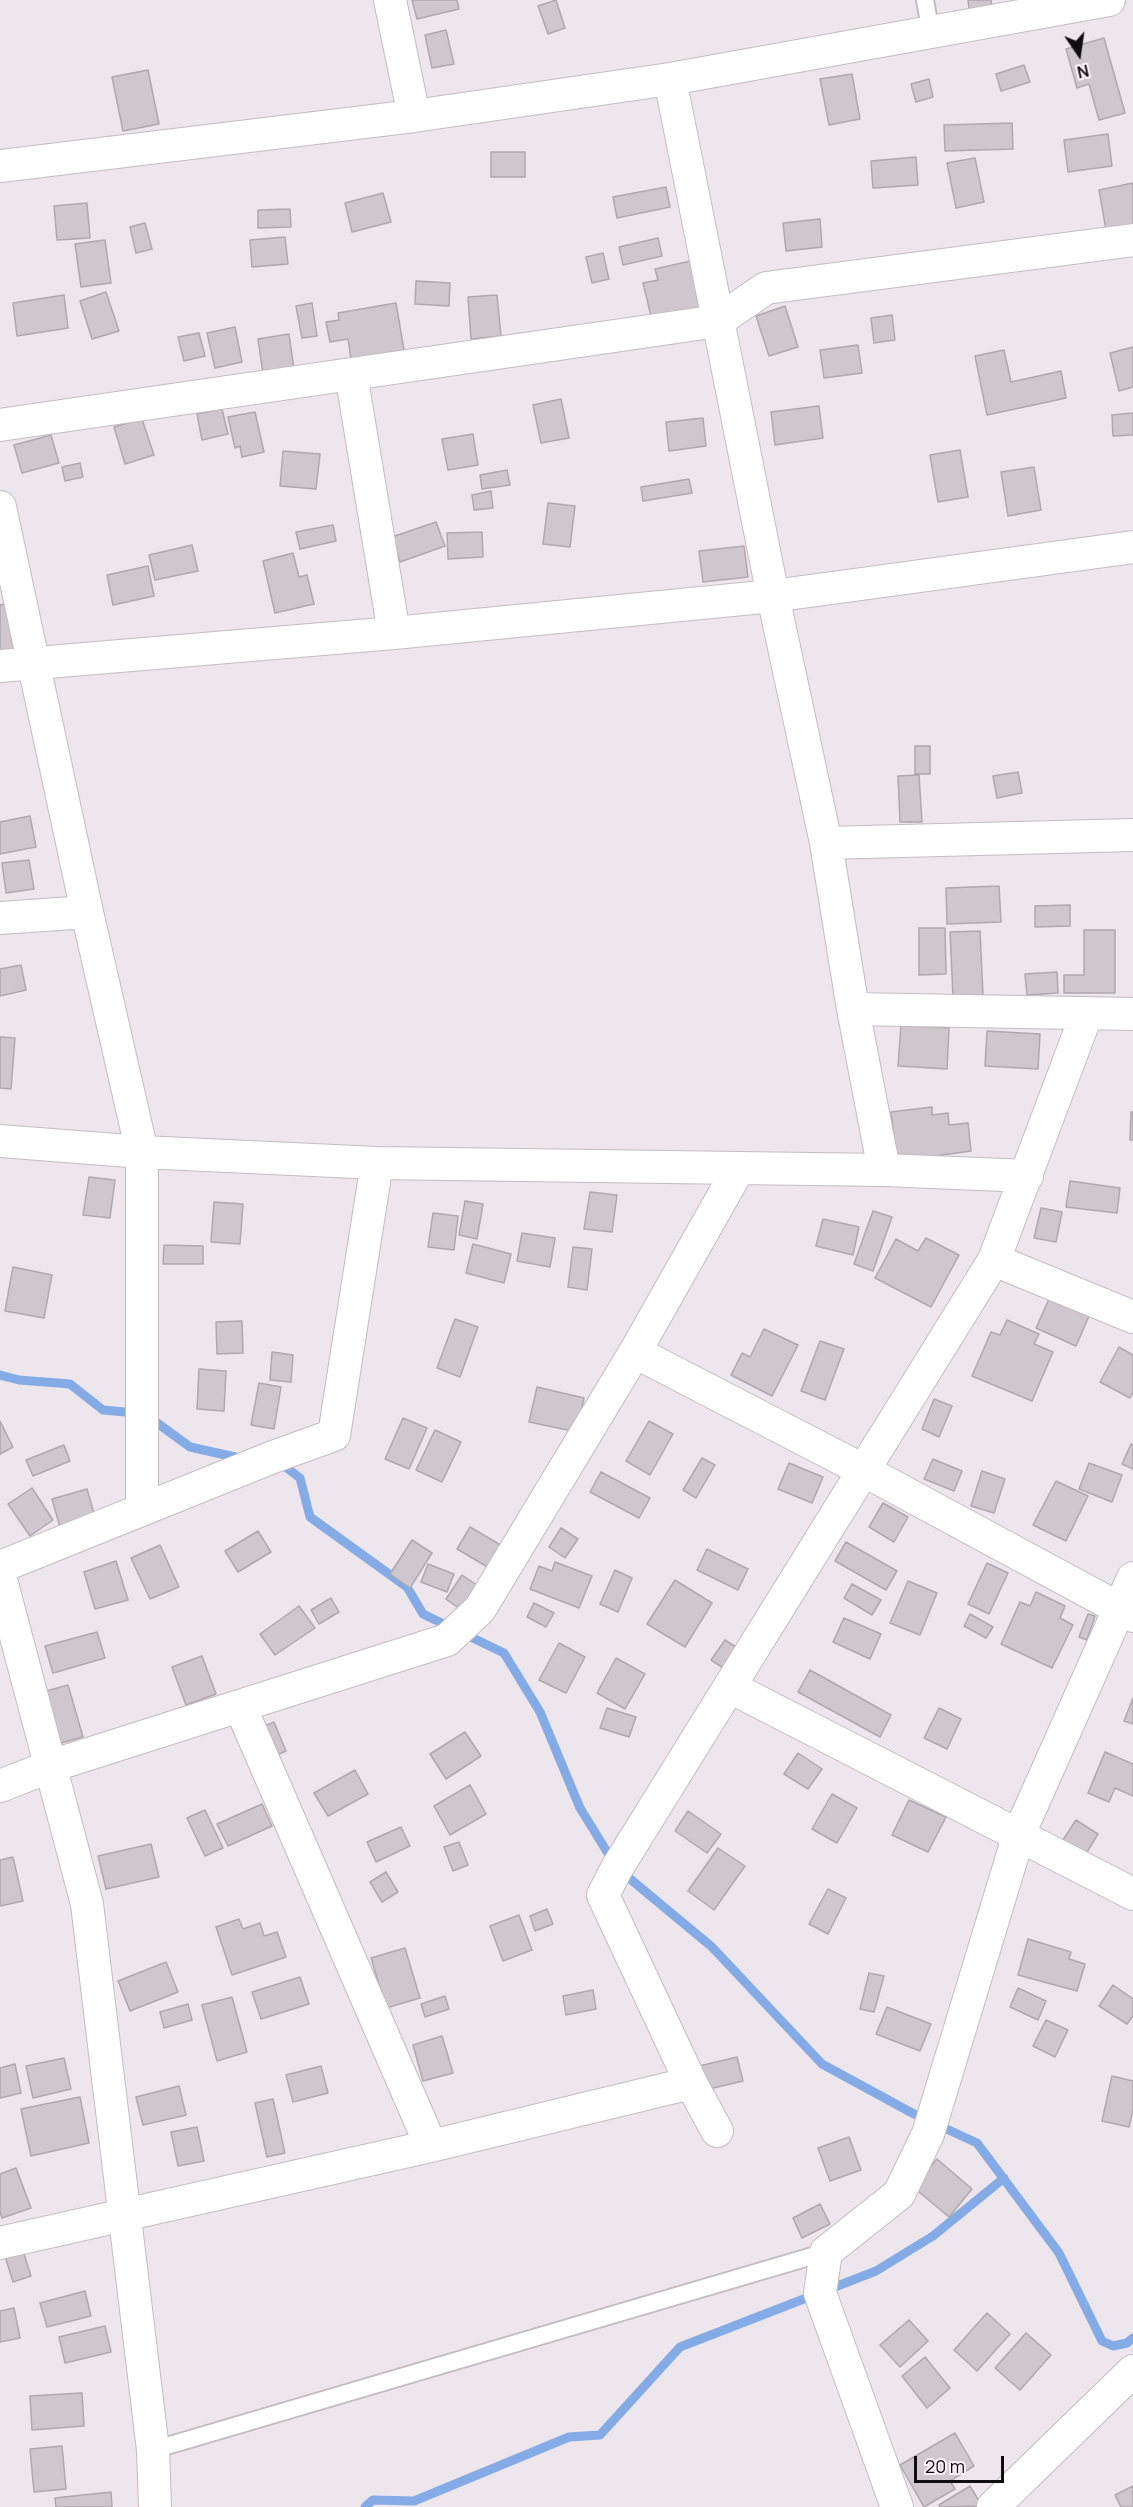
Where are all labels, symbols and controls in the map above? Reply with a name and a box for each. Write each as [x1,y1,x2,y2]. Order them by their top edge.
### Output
north arrow [1049,24,1109,84]
text: N [1075,60,1091,84]
scale bar [917,2444,1007,2482]
text: 20 m [925,2454,965,2478]

